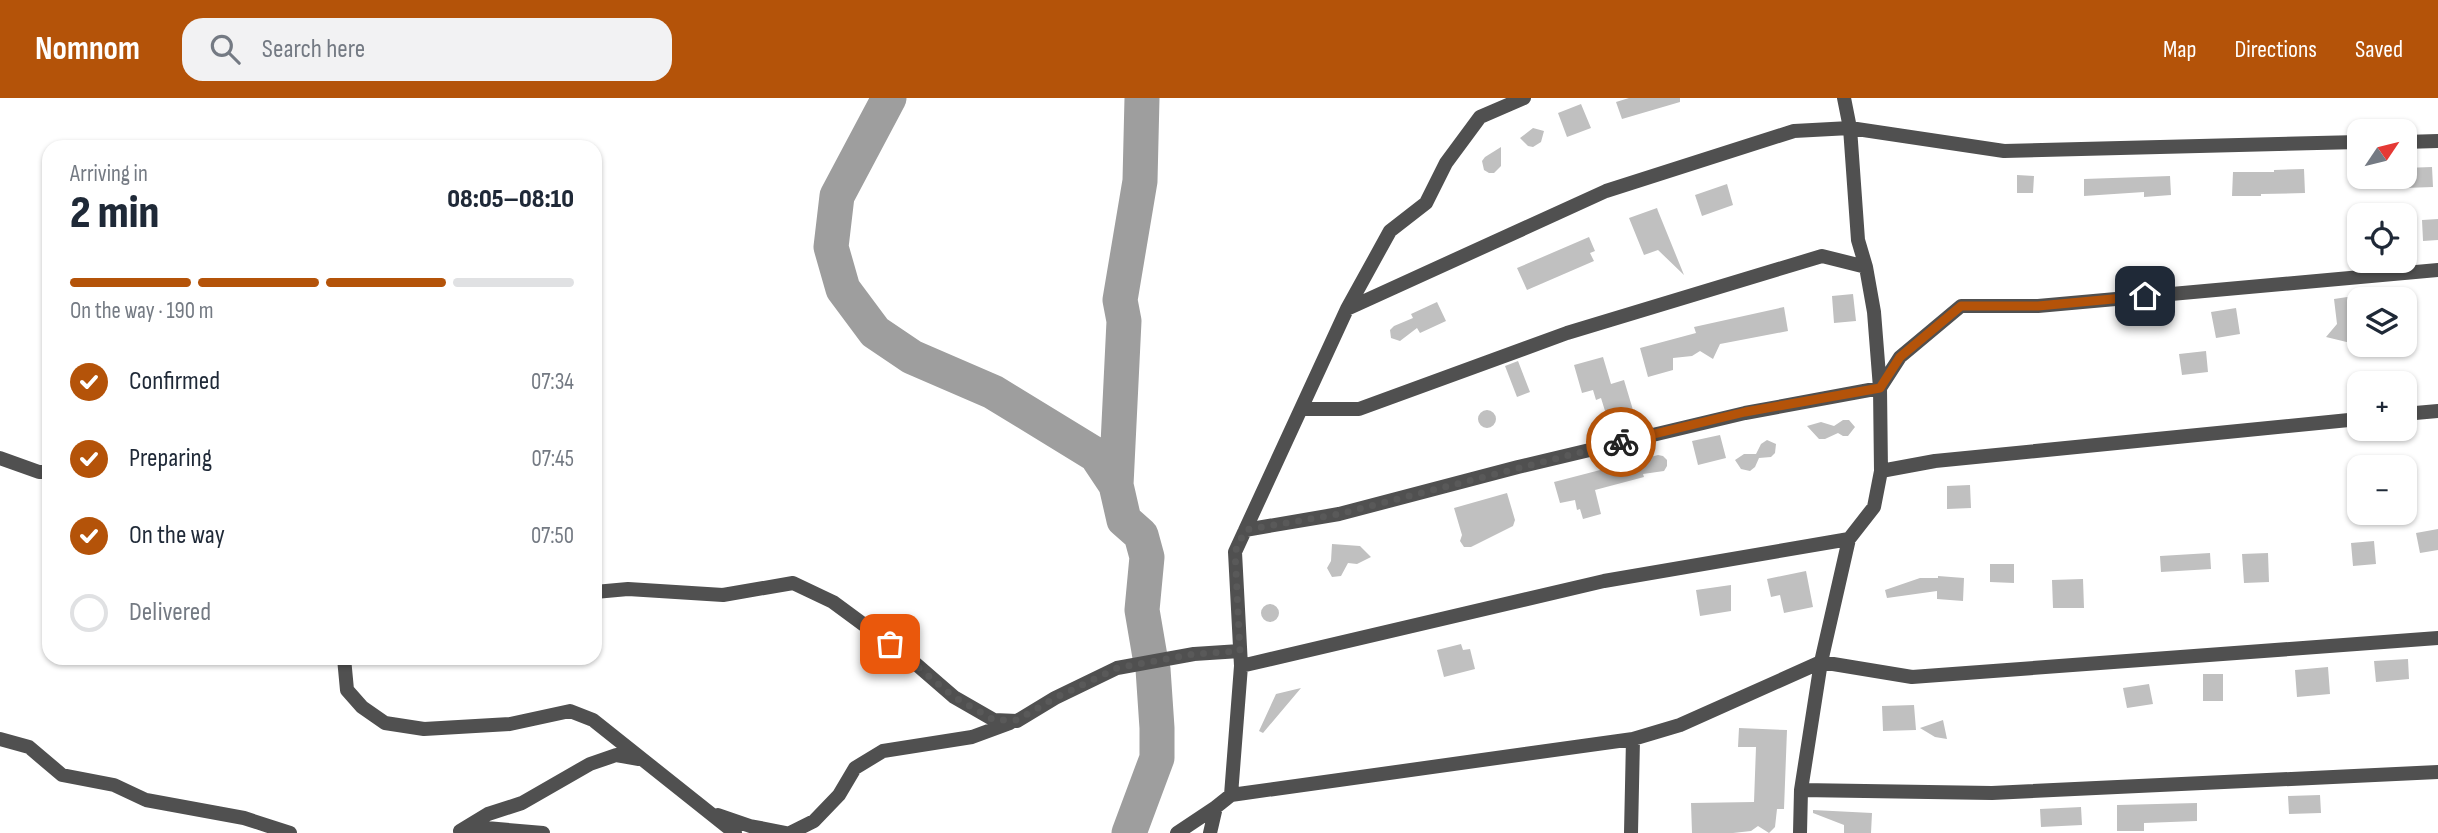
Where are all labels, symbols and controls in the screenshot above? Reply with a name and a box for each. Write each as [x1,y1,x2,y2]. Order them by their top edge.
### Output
search box [182,18,672,81]
text: Nomnom [35,29,140,69]
icon: search [206,30,244,68]
text: Search here [262,34,365,65]
text: Map [2163,35,2196,64]
text: Directions [2234,35,2317,64]
text: Saved [2355,35,2403,64]
north arrow [2347,119,2417,189]
map controls [2347,119,2417,525]
text: Arriving in [70,160,148,188]
text: 08:05–08:10 [447,184,574,215]
text: 2 min [70,186,159,241]
button: locate [2347,203,2417,273]
pin [2115,266,2175,326]
icon: home [2126,277,2164,315]
button: layers [2347,287,2417,357]
text: On the way · 190 m [70,297,213,325]
icon: check [70,363,108,401]
text: Confirmed [129,366,220,397]
text: 07:34 [531,368,574,396]
button: + [2347,371,2417,441]
courier [1586,407,1656,477]
icon: bike [1602,423,1640,461]
icon: check [70,440,108,478]
text: Preparing [129,443,212,474]
text: 07:45 [531,445,574,473]
button: − [2347,455,2417,525]
icon: check [70,517,108,555]
text: On the way [129,520,225,551]
text: 07:50 [531,522,574,550]
text: Delivered [129,597,211,628]
pin [860,614,920,674]
icon: bag [871,625,909,663]

